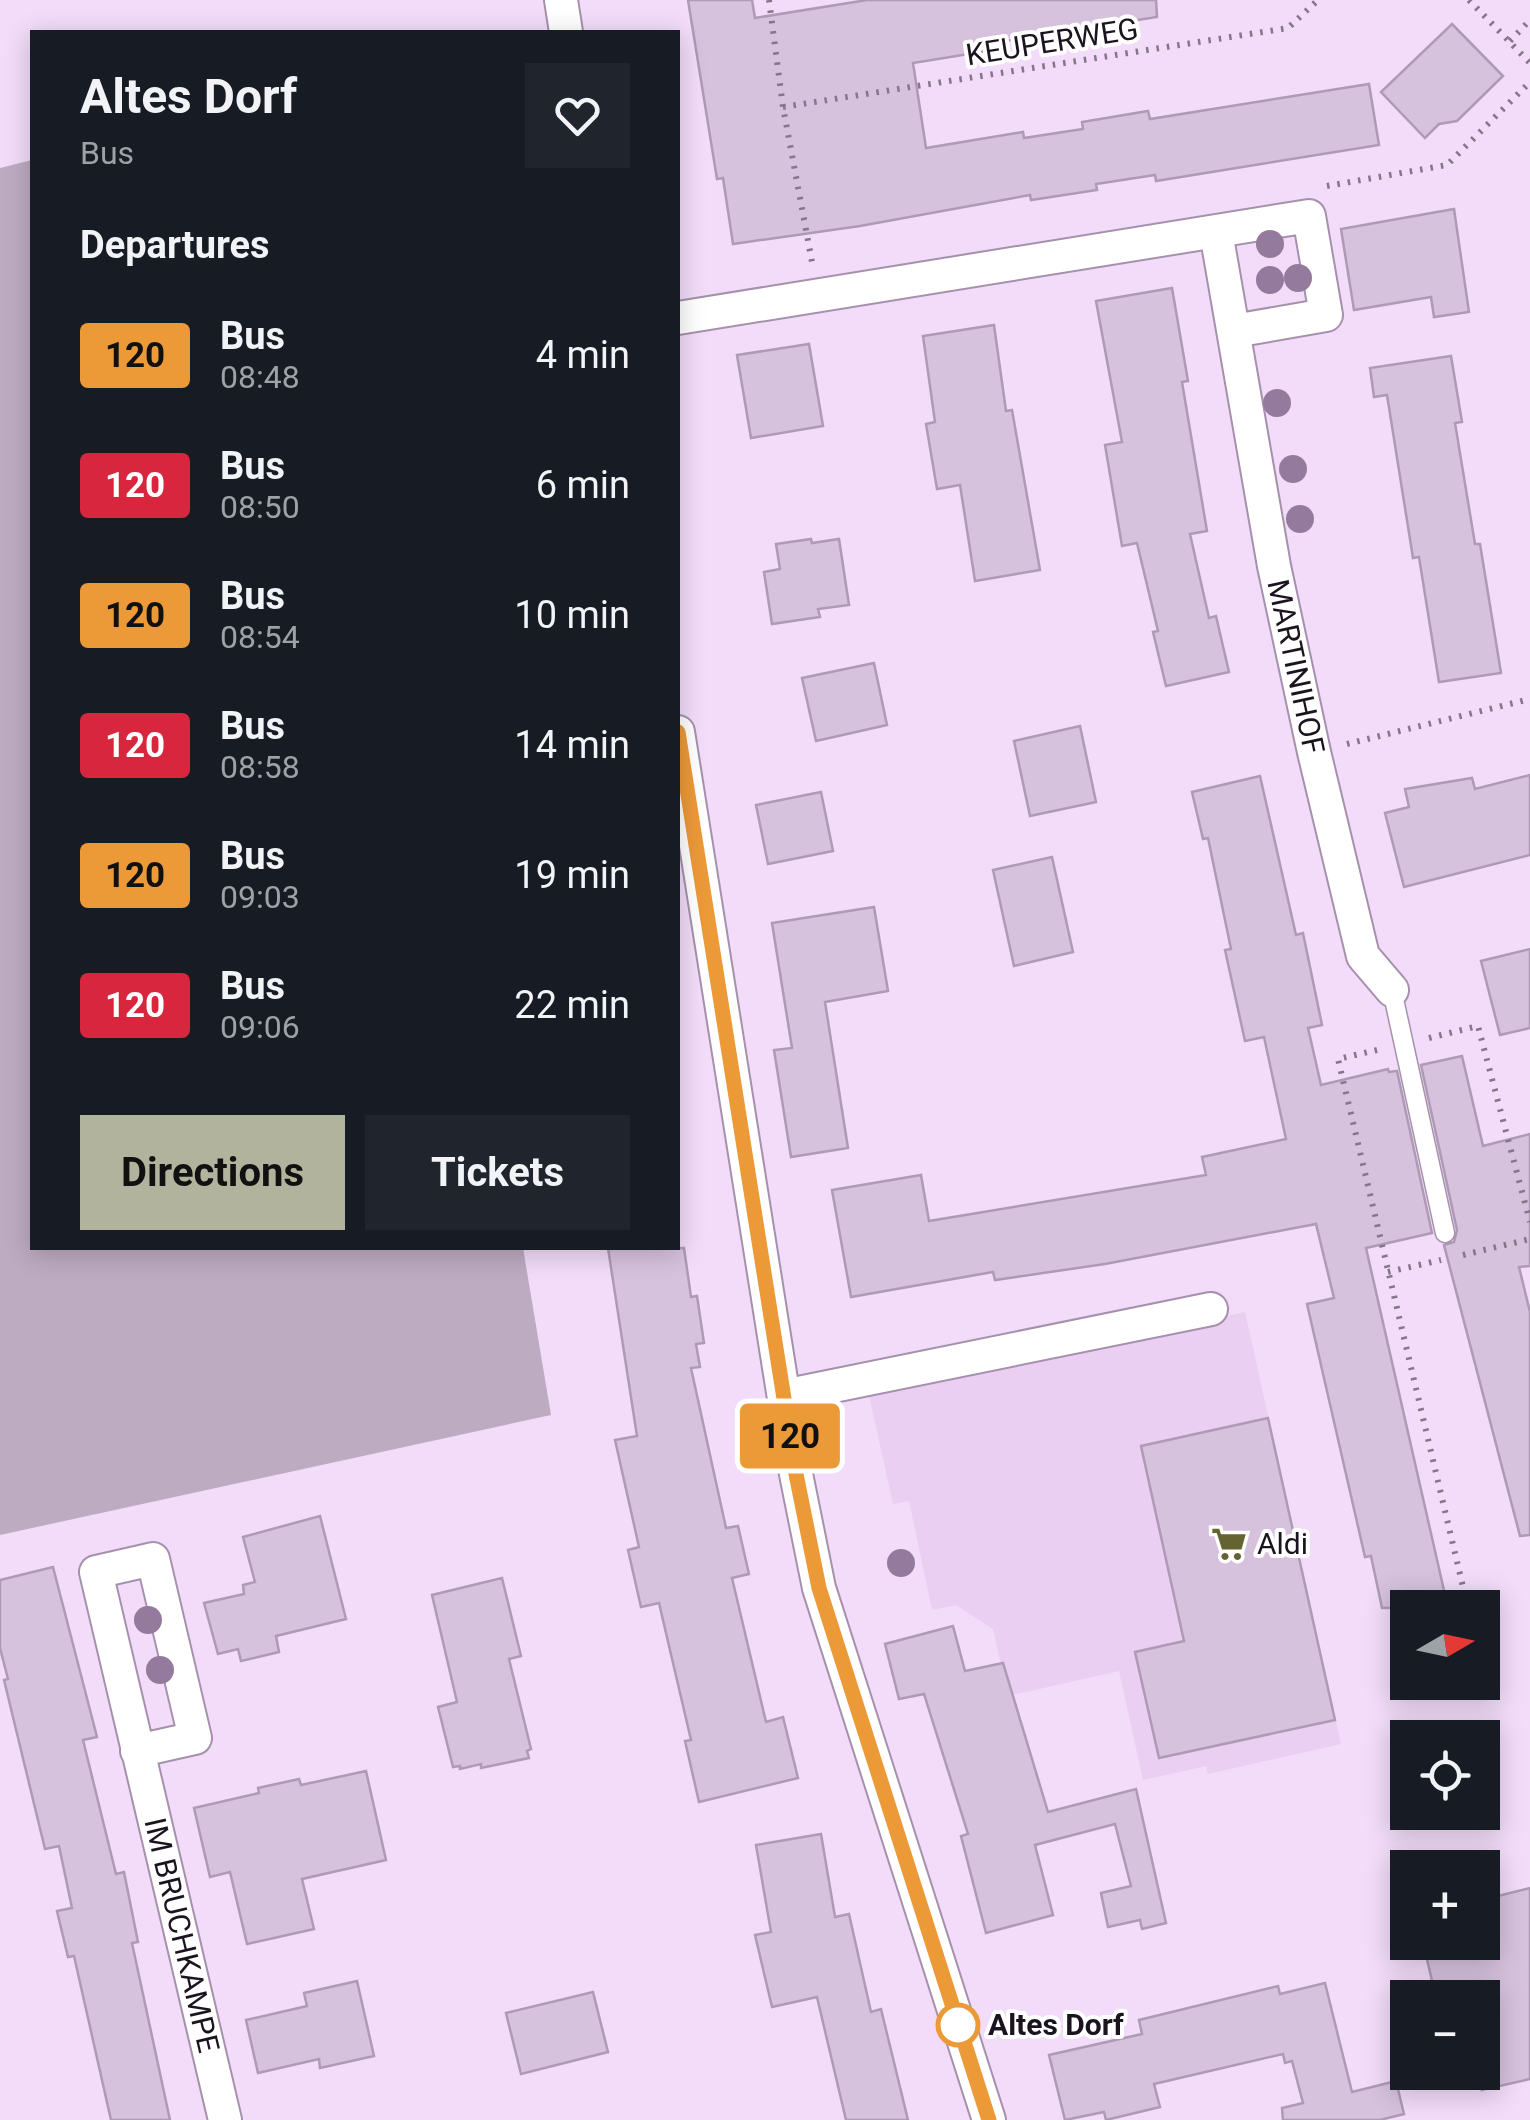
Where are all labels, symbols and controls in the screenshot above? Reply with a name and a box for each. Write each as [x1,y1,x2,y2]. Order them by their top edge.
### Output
street label: KEUPERWEG [963,11,1141,72]
button: heart [525,63,630,168]
text: Altes Dorf [80,68,297,125]
text: Bus [80,134,134,172]
text: Departures [80,223,270,267]
text: Bus [220,314,285,358]
text: 4 min [536,333,630,377]
text: 120 [105,335,165,376]
text: 08:48 [220,358,300,396]
text: Bus [220,444,285,488]
text: 6 min [536,463,630,507]
text: 120 [105,465,165,506]
text: 08:50 [220,488,300,526]
text: Bus [220,574,285,618]
street label: MARTINIHOF [1260,576,1332,757]
text: 10 min [514,593,630,637]
text: 120 [105,595,165,636]
text: 08:54 [220,618,300,656]
text: Bus [220,704,285,748]
text: 14 min [514,723,630,767]
text: 120 [105,725,165,766]
text: 08:58 [220,748,300,786]
text: Bus [220,834,285,878]
text: 19 min [514,853,630,897]
text: 120 [105,855,165,896]
text: 09:03 [220,878,300,916]
text: Bus [220,964,285,1008]
text: 22 min [514,983,630,1027]
text: 120 [105,985,165,1026]
text: 09:06 [220,1008,300,1046]
button: Directions [80,1115,345,1230]
button: Tickets [365,1115,630,1230]
line badge: 120 [732,1404,848,1468]
text: 120 [760,1416,820,1457]
supermarket icon: Aldi [1210,1525,1248,1563]
place label: Aldi [1257,1526,1308,1561]
north arrow [1390,1590,1500,1700]
map controls [1390,1590,1500,2090]
button: locate [1390,1720,1500,1830]
street label: IM BRUCHKAMPE [137,1814,227,2056]
button: + [1390,1850,1500,1960]
button: − [1390,1980,1500,2090]
marker: Altes Dorf [937,2004,979,2046]
place label: Altes Dorf [988,2007,1124,2042]

